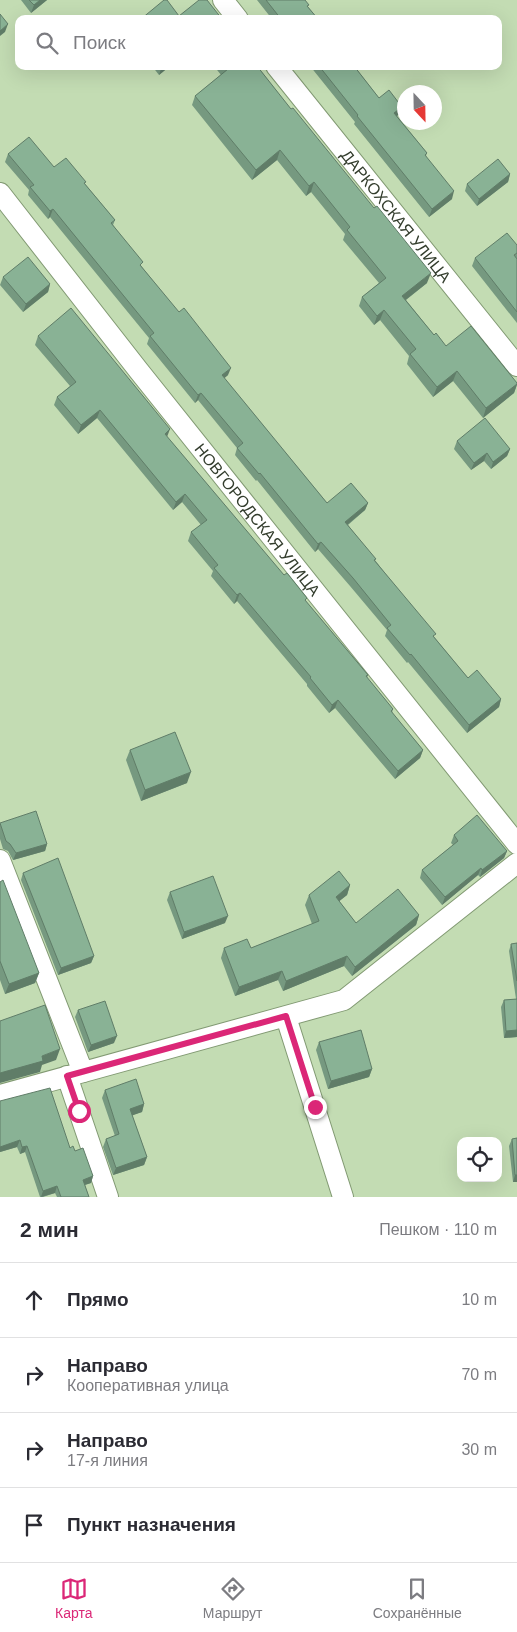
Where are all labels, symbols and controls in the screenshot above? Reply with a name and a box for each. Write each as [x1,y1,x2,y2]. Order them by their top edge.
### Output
search box [15,15,502,70]
icon: search [33,29,61,57]
text: Поиск [73,32,126,53]
north arrow [397,85,442,130]
street label: ДАРКОХСКАЯ УЛИЦА [338,146,455,286]
street label: НОВГОРОДСКАЯ УЛИЦА [192,440,324,599]
route end [304,1096,327,1119]
route start [68,1100,91,1123]
map controls [457,1137,502,1182]
button: locate [457,1137,502,1182]
text: 2 мин [20,1218,79,1241]
text: Пешком · 110 m [379,1221,497,1238]
icon: ahead [20,1286,48,1314]
text: Прямо [67,1289,129,1310]
text: 10 m [461,1291,497,1308]
text: Направо [67,1355,148,1376]
icon: right [20,1361,48,1389]
text: 70 m [461,1366,497,1383]
text: Кооперативная улица [67,1377,229,1394]
text: Направо [67,1430,148,1451]
icon: right [20,1436,48,1464]
text: 30 m [461,1441,497,1458]
text: 17-я линия [67,1452,148,1469]
icon: arrive [20,1511,48,1539]
text: Пункт назначения [67,1514,236,1535]
tab: Карта [55,1575,93,1621]
tab: Маршрут [203,1575,262,1621]
tab: Сохранённые [373,1575,462,1621]

